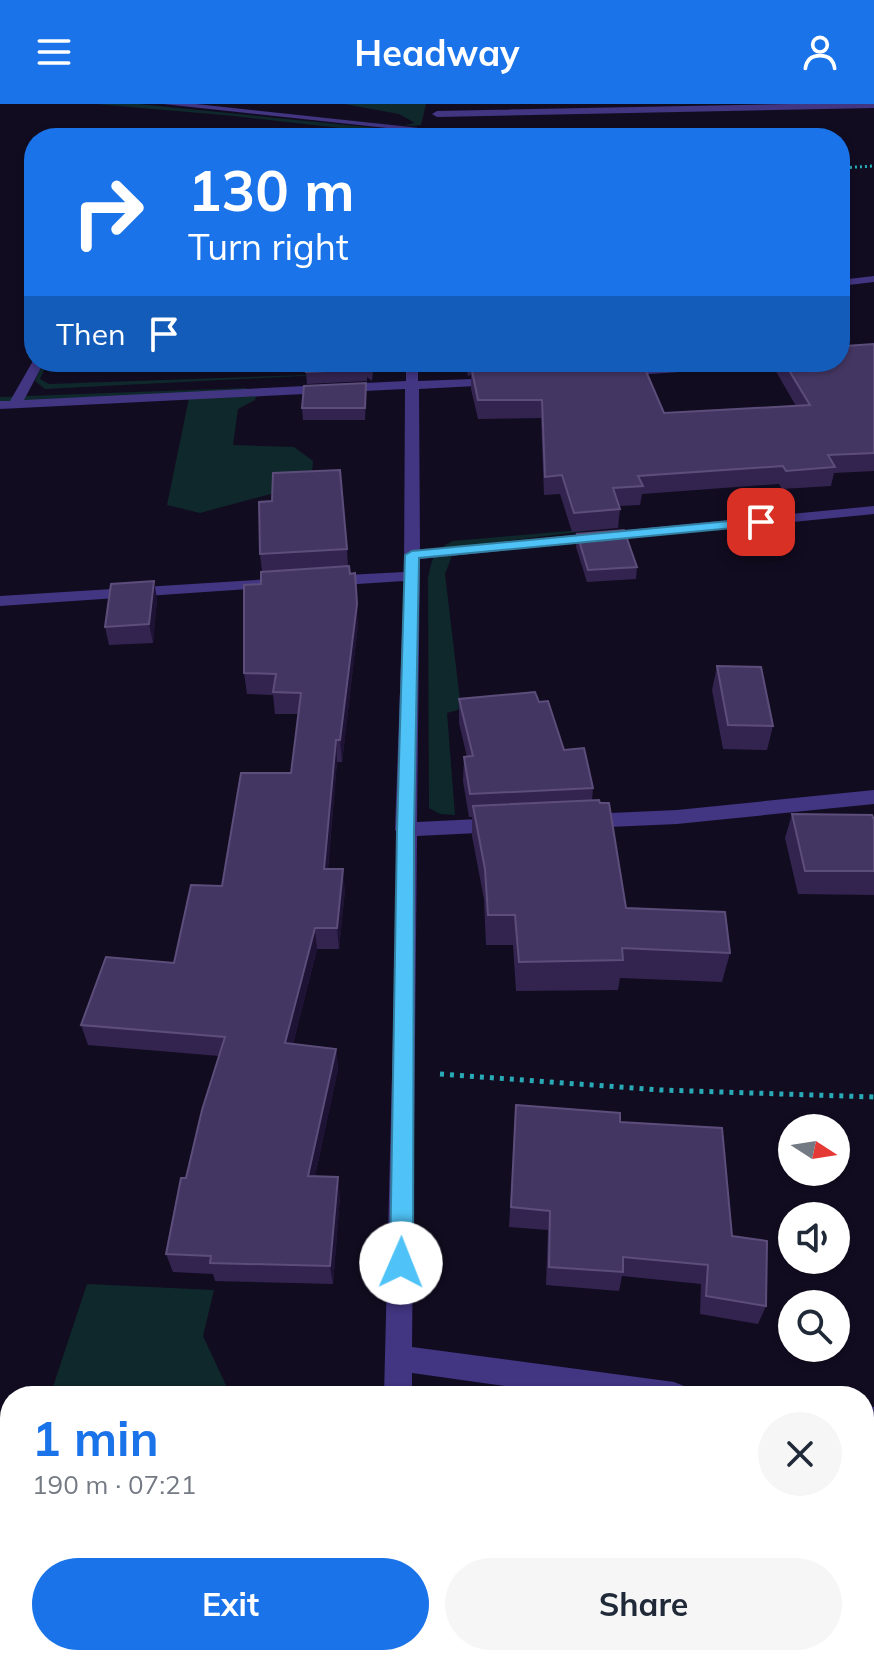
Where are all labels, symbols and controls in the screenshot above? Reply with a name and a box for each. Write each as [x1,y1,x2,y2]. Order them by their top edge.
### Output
icon: menu [32,30,76,74]
text: Headway [354,30,520,75]
icon: person [798,30,842,74]
text: 130 m [188,155,355,225]
icon: right [56,160,160,264]
text: Turn right [188,224,349,269]
icon: arrive [142,312,186,356]
text: Then [56,315,126,353]
pin [727,488,795,556]
icon: arrive [739,500,783,544]
north arrow [778,1114,850,1186]
map controls [778,1114,850,1362]
button: sound [778,1202,850,1274]
position arrow [359,1221,443,1305]
button: search [778,1290,850,1362]
text: 1 min [32,1408,159,1468]
button: close [758,1412,842,1496]
text: 190 m · 07:21 [32,1468,196,1501]
button: Exit [32,1558,429,1650]
button: Share [445,1558,842,1650]

